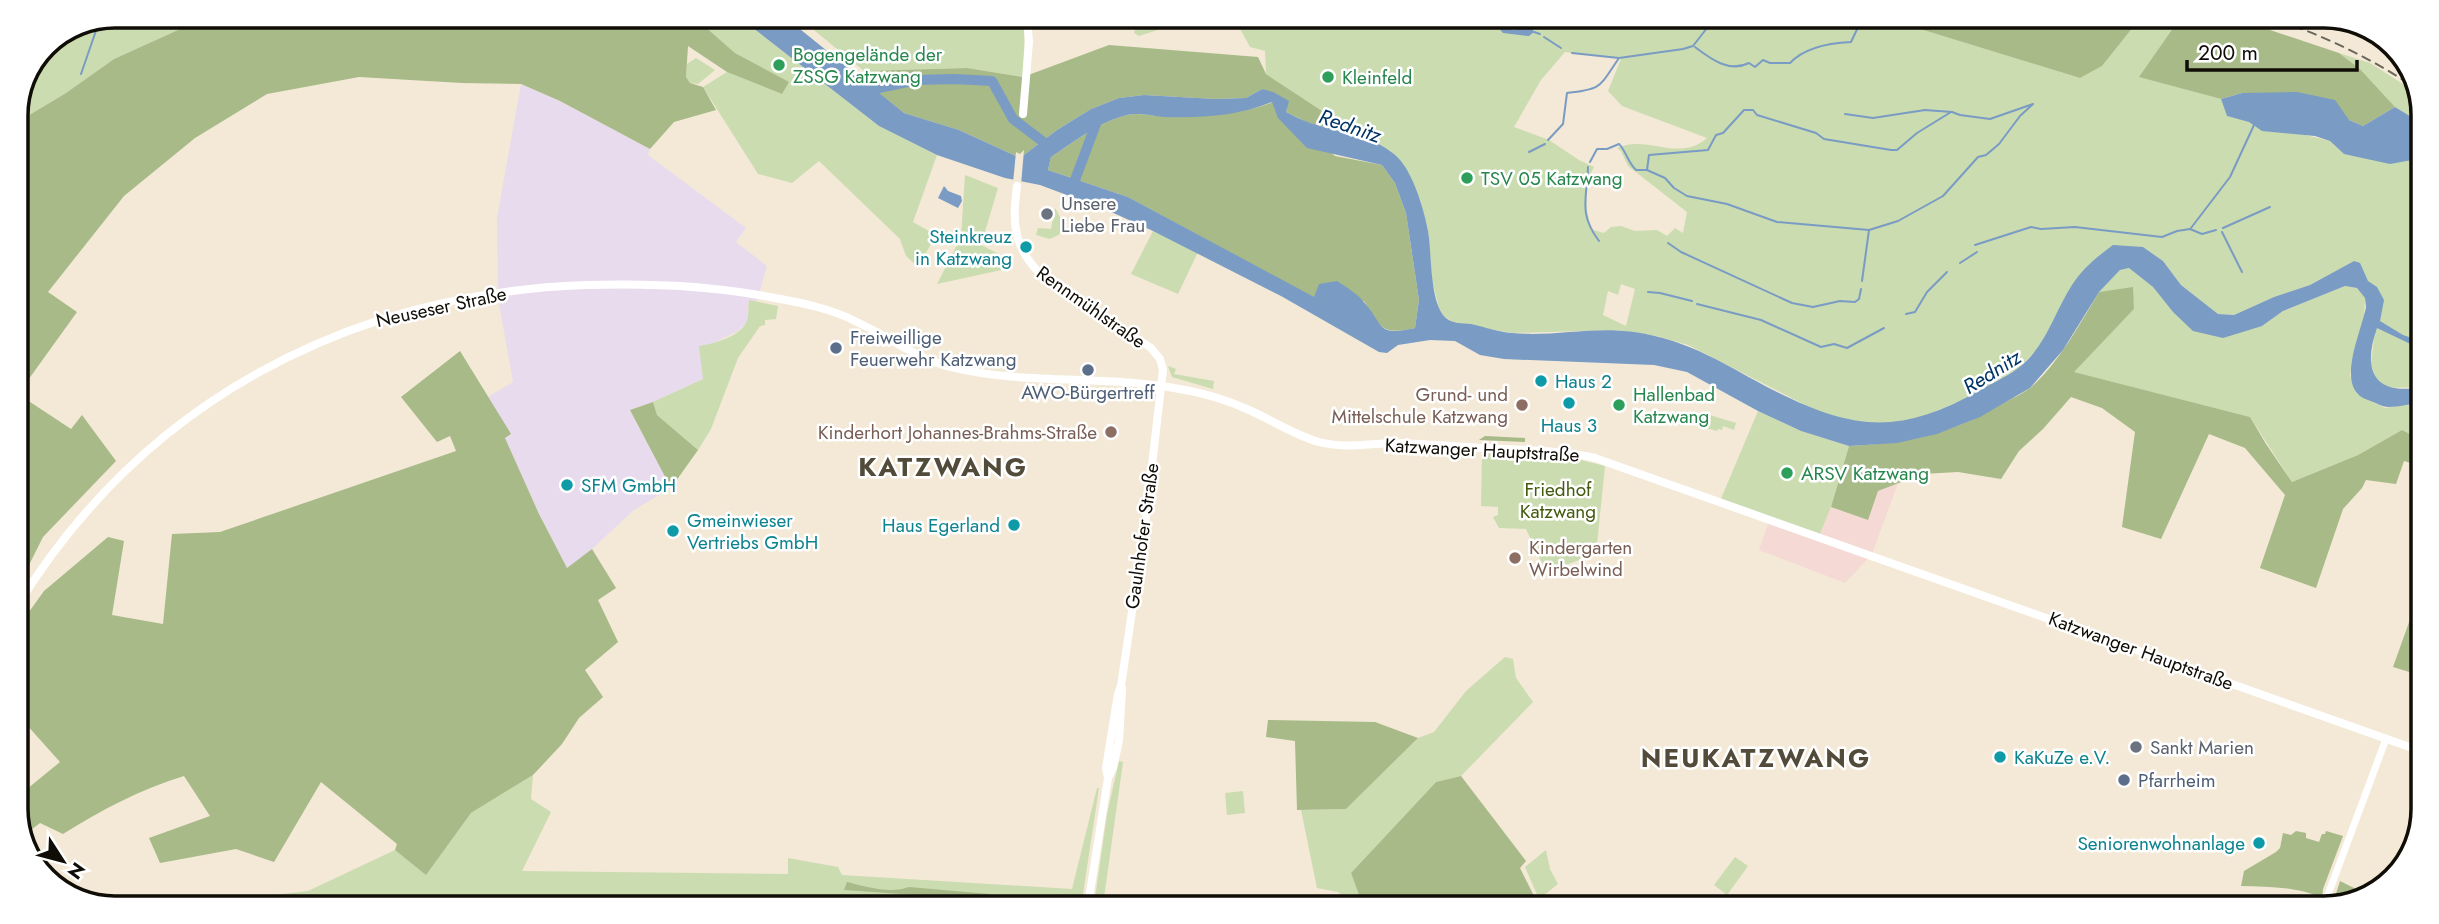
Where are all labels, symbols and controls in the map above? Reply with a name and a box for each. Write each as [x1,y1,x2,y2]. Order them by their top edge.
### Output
scale bar [2187,28,2357,72]
text: 200 m [2198,38,2258,68]
place label: Bogengelände der ZSSG Katzwang [793,41,943,90]
marker: Bogengelände der ZSSG Katzwang [771,57,787,73]
place label: Kleinfeld [1342,64,1412,91]
marker: Kleinfeld [1320,69,1336,85]
water label: Rednitz [1315,101,1387,151]
place label: TSV 05 Katzwang [1481,165,1623,192]
marker: TSV 05 Katzwang [1459,170,1475,186]
place label: Unsere Liebe Frau [1061,190,1145,239]
marker: Unsere Liebe Frau [1039,206,1055,222]
place label: Steinkreuz in Katzwang [915,223,1012,272]
marker: Steinkreuz in Katzwang [1018,239,1034,255]
street label: Rennmühlstraße [1031,259,1151,355]
street label: Neuseser Straße [373,280,509,334]
place label: Freiweillige Feuerwehr Katzwang [850,324,1017,373]
marker: Freiweillige Feuerwehr Katzwang [828,340,844,356]
water label: Rednitz [1957,342,2028,402]
marker: AWO-Bürgertreff [1080,362,1096,378]
place label: Haus 2 [1555,368,1612,395]
marker: Haus 2 [1533,373,1549,389]
place label: AWO-Bürgertreff [1021,379,1155,406]
place label: Grund- und Mittelschule Katzwang [1332,381,1508,430]
place label: Hallenbad Katzwang [1633,381,1715,430]
marker: Haus 3 [1561,395,1577,411]
marker: Grund- und Mittelschule Katzwang [1514,397,1530,413]
marker: Hallenbad Katzwang [1611,397,1627,413]
place label: Haus 3 [1541,412,1597,439]
place label: Kinderhort Johannes-Brahms-Straße [818,419,1097,446]
marker: Kinderhort Johannes-Brahms-Straße [1103,424,1119,440]
street label: Katzwanger Hauptstraße [1384,431,1580,469]
district label: KATZWANG [858,448,1028,486]
place label: ARSV Katzwang [1801,460,1929,487]
street label: Gaulnhofer Straße [1118,461,1166,611]
marker: ARSV Katzwang [1779,465,1795,481]
place label: SFM GmbH [581,472,676,499]
park label: Friedhof Katzwang [1520,476,1596,525]
marker: SFM GmbH [559,477,575,493]
place label: Gmeinwieser Vertriebs GmbH [687,507,818,556]
place label: Haus Egerland [882,512,1000,539]
marker: Haus Egerland [1006,517,1022,533]
marker: Gmeinwieser Vertriebs GmbH [665,523,681,539]
place label: Kindergarten Wirbelwind [1529,534,1632,583]
marker: Kindergarten Wirbelwind [1507,550,1523,566]
street label: Katzwanger Hauptstraße [2045,605,2237,697]
place label: Sankt Marien [2150,734,2254,761]
district label: NEUKATZWANG [1641,739,1871,777]
marker: Sankt Marien [2128,739,2144,755]
place label: KaKuZe e.V. [2014,744,2110,771]
marker: KaKuZe e.V. [1992,749,2008,765]
place label: Pfarrheim [2138,767,2216,794]
marker: Pfarrheim [2116,772,2132,788]
north arrow [28,826,98,896]
place label: Seniorenwohnanlage [2077,830,2245,857]
marker: Seniorenwohnanlage [2251,835,2267,851]
text: N [61,857,92,885]

